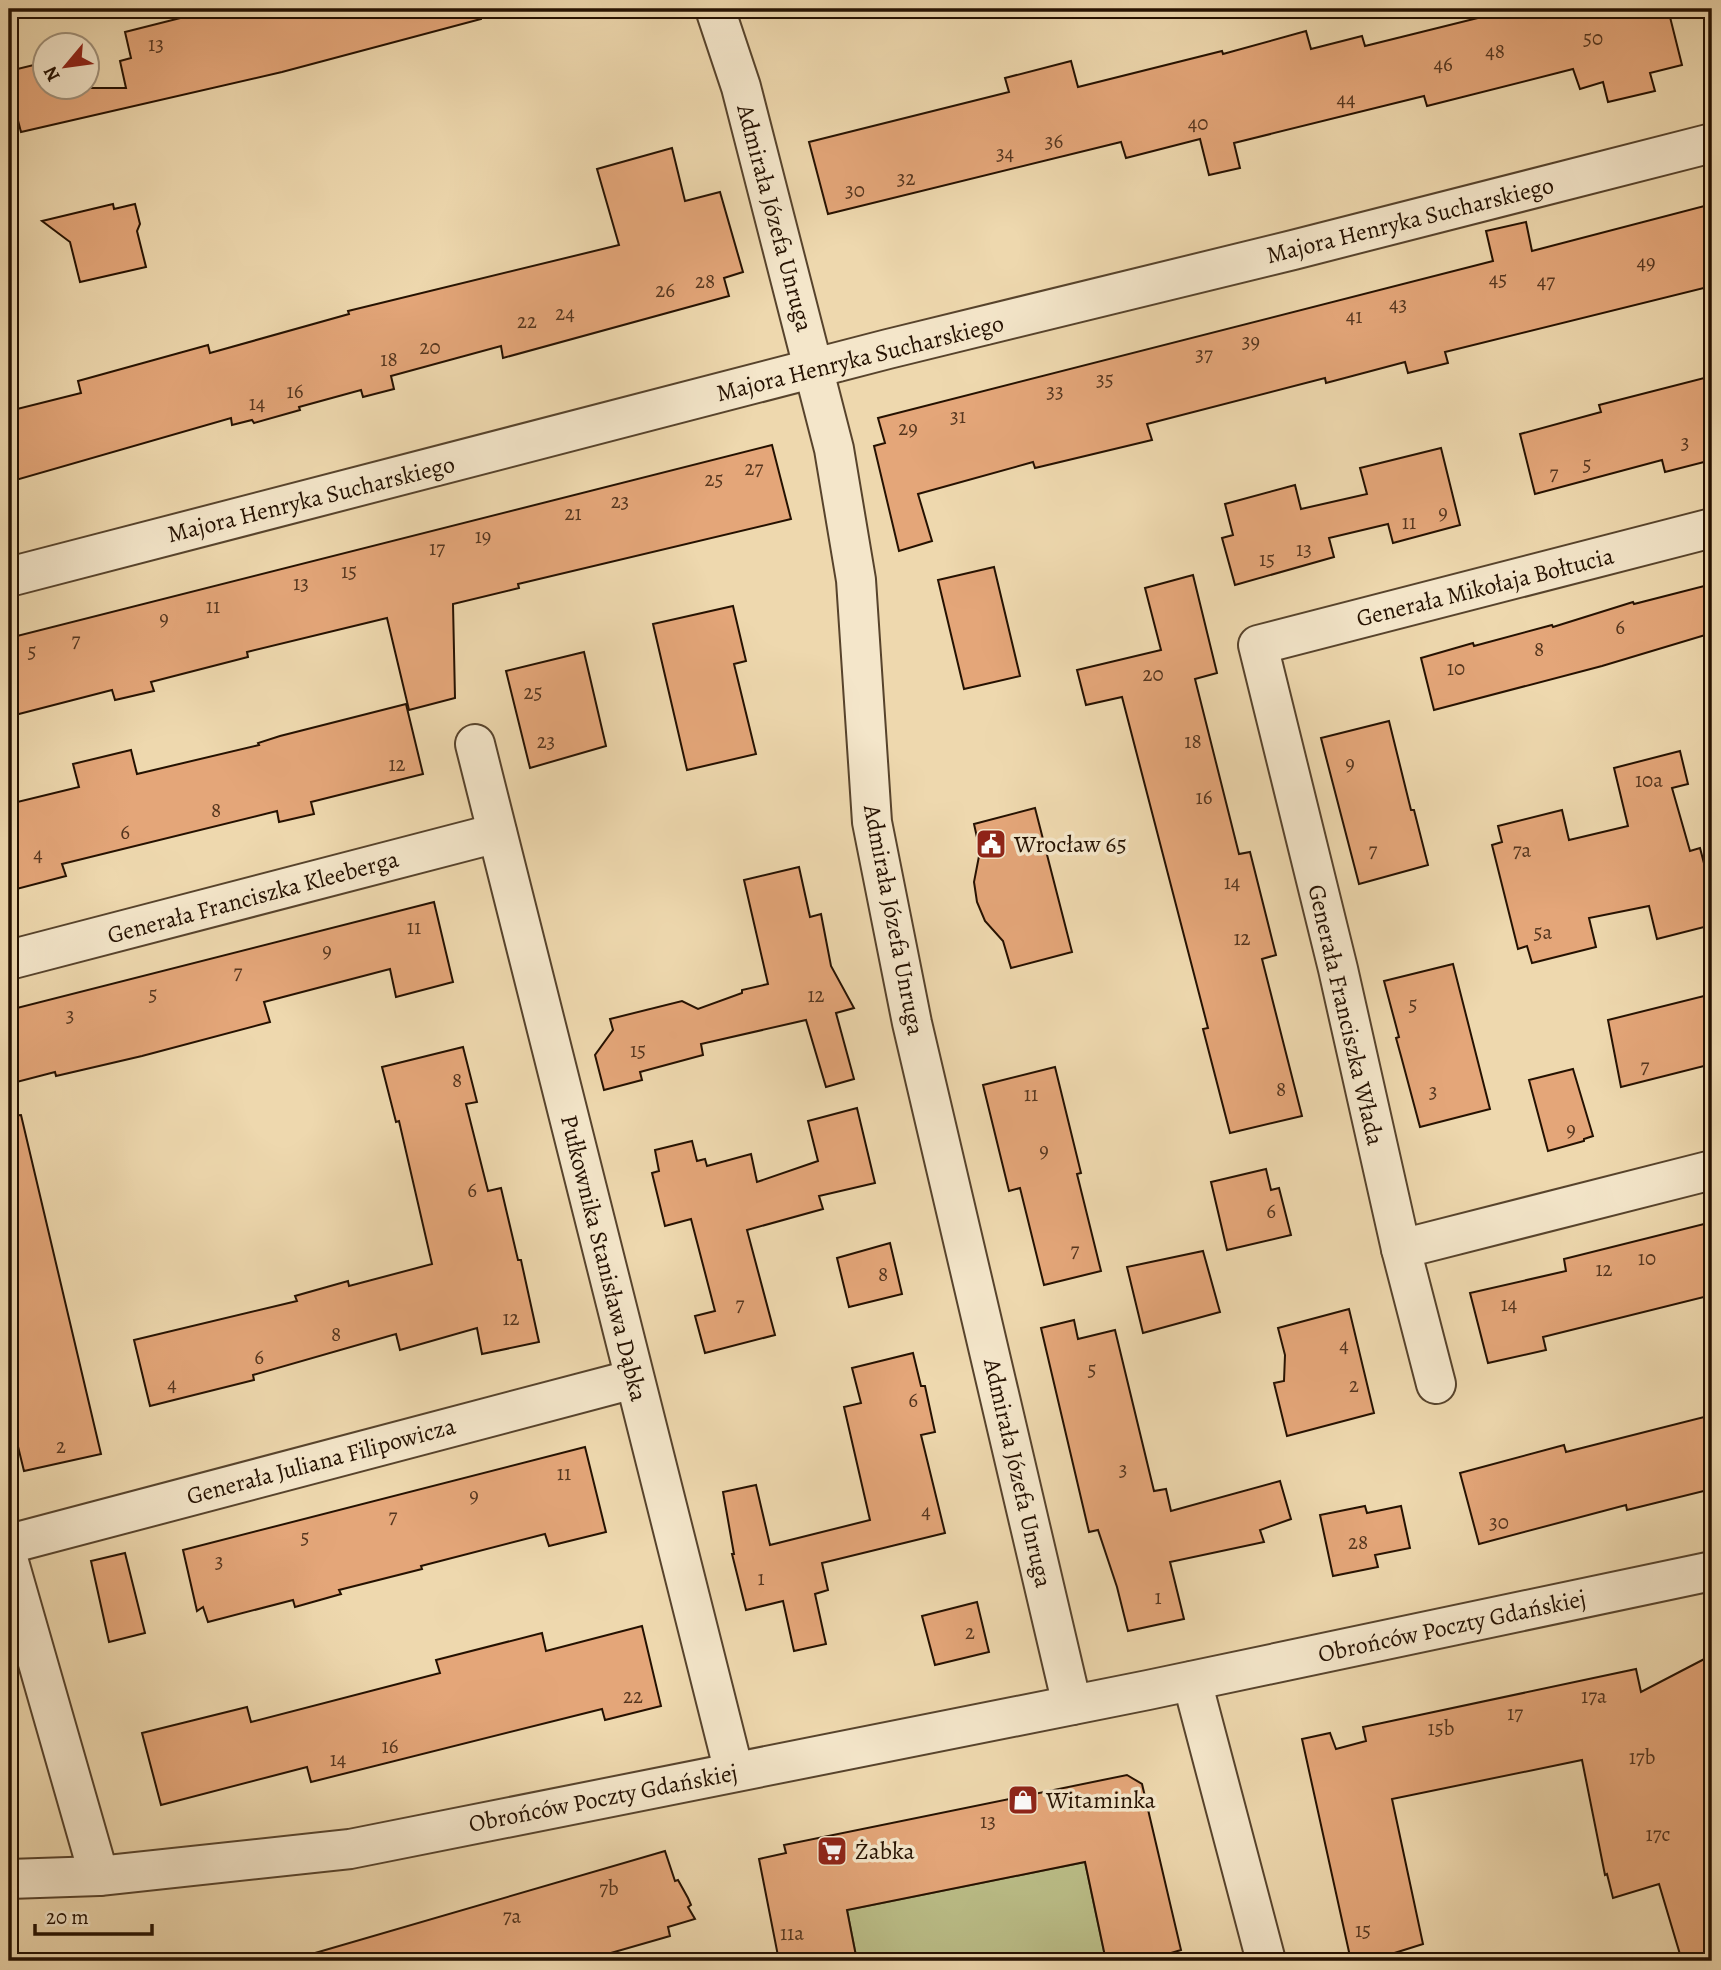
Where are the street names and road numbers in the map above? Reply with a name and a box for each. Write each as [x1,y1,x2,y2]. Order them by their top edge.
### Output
street label: Admirała Józefa Unruga [729,100,821,336]
street label: Majora Henryka Sucharskiego [1263,169,1557,271]
street label: Majora Henryka Sucharskiego [713,307,1007,409]
street label: Majora Henryka Sucharskiego [164,448,458,550]
street label: Generała Mikołaja Bołtucia [1353,539,1618,634]
street label: Admirała Józefa Unruga [856,801,932,1039]
street label: Generała Franciszka Kleeberga [104,842,403,951]
street label: Generała Franciszka Włada [1300,881,1392,1149]
street label: Pułkownika Stanisława Dąbka [553,1112,655,1405]
street label: Admirała Józefa Unruga [976,1354,1060,1591]
street label: Generała Juliana Filipowicza [183,1409,460,1512]
street label: Obrońców Poczty Gdańskiej [1315,1582,1589,1670]
street label: Obrońców Poczty Gdańskiej [466,1756,740,1840]

